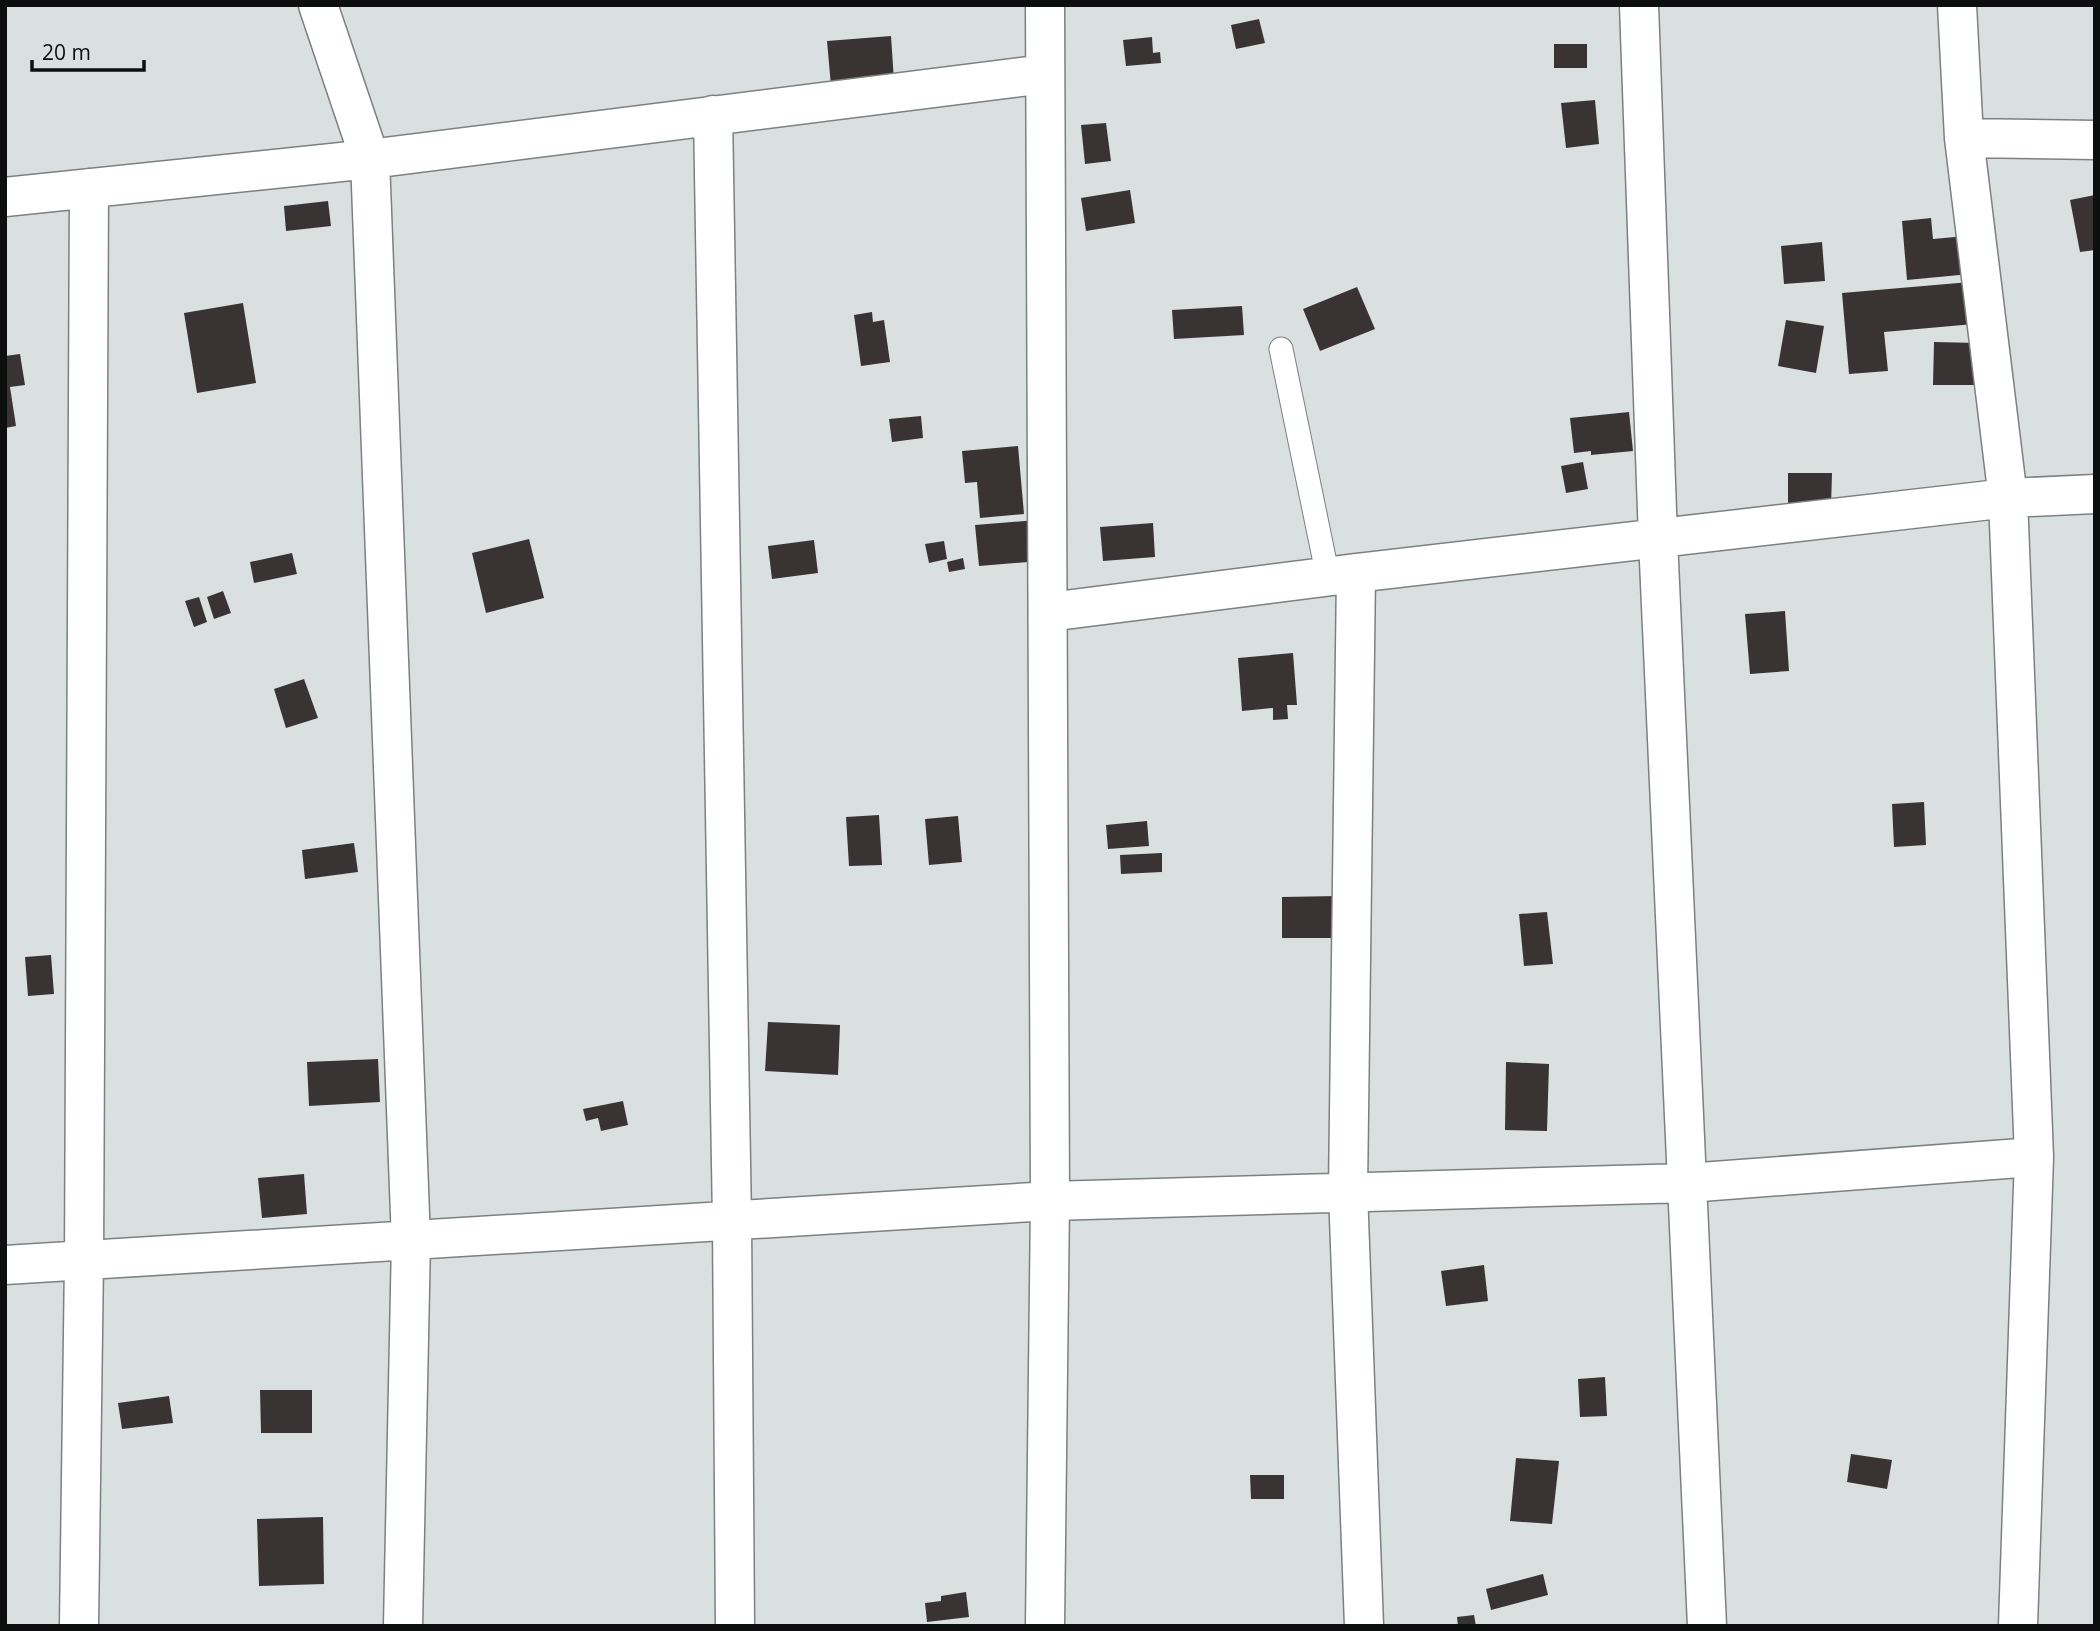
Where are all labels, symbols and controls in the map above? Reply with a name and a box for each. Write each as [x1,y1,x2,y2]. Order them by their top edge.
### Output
scale bar [32,28,144,72]
text: 20 m [42,38,91,66]

